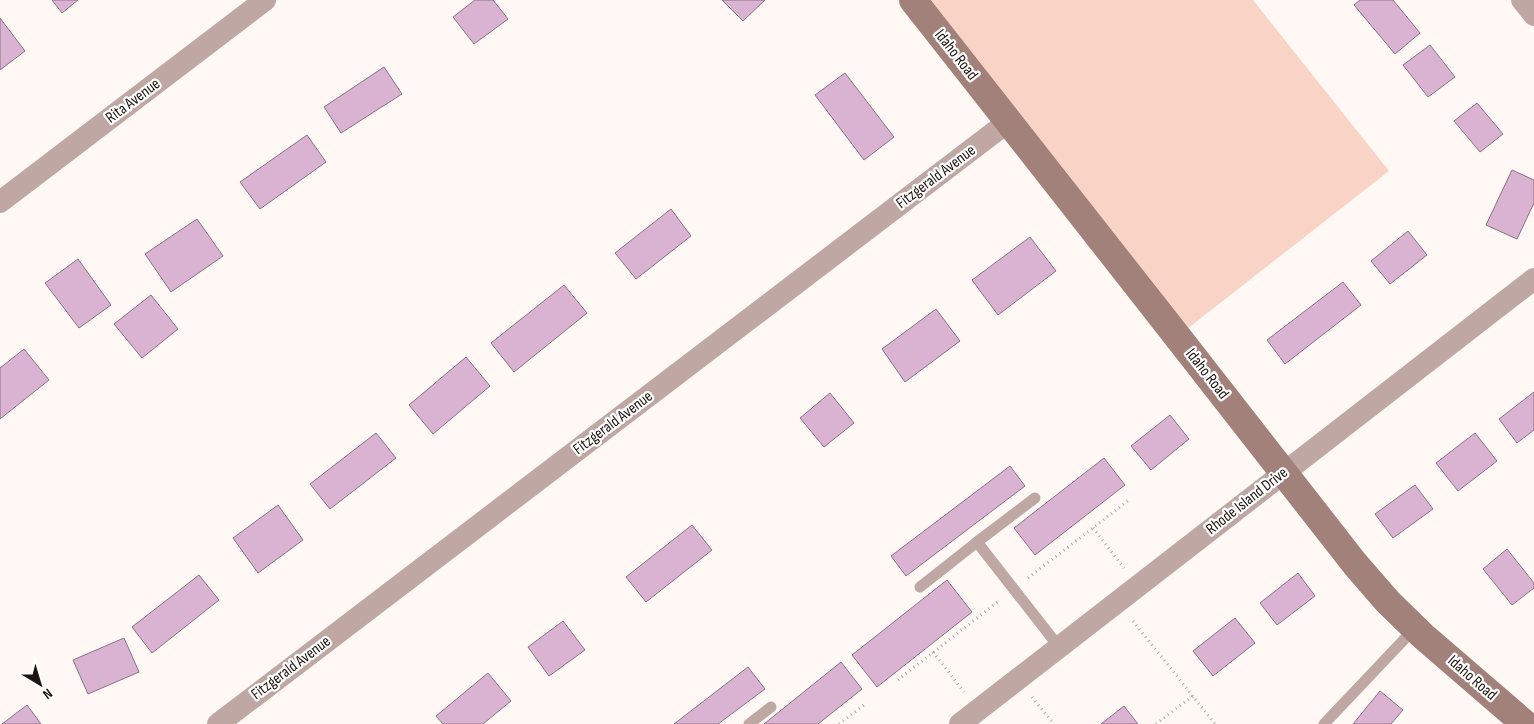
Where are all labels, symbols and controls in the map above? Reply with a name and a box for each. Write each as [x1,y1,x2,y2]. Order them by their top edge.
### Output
street label: Idaho Road [930,26,982,84]
street label: Rita Avenue [102,74,164,128]
street label: Fitzgerald Avenue [893,141,979,213]
street label: Idaho Road [1181,345,1233,403]
street label: Fitzgerald Avenue [570,387,656,459]
street label: Rhode Island Drive [1202,463,1292,539]
street label: Fitzgerald Avenue [248,632,334,704]
street label: Idaho Road [1444,652,1500,704]
north arrow [15,659,65,709]
text: N [40,685,56,703]

